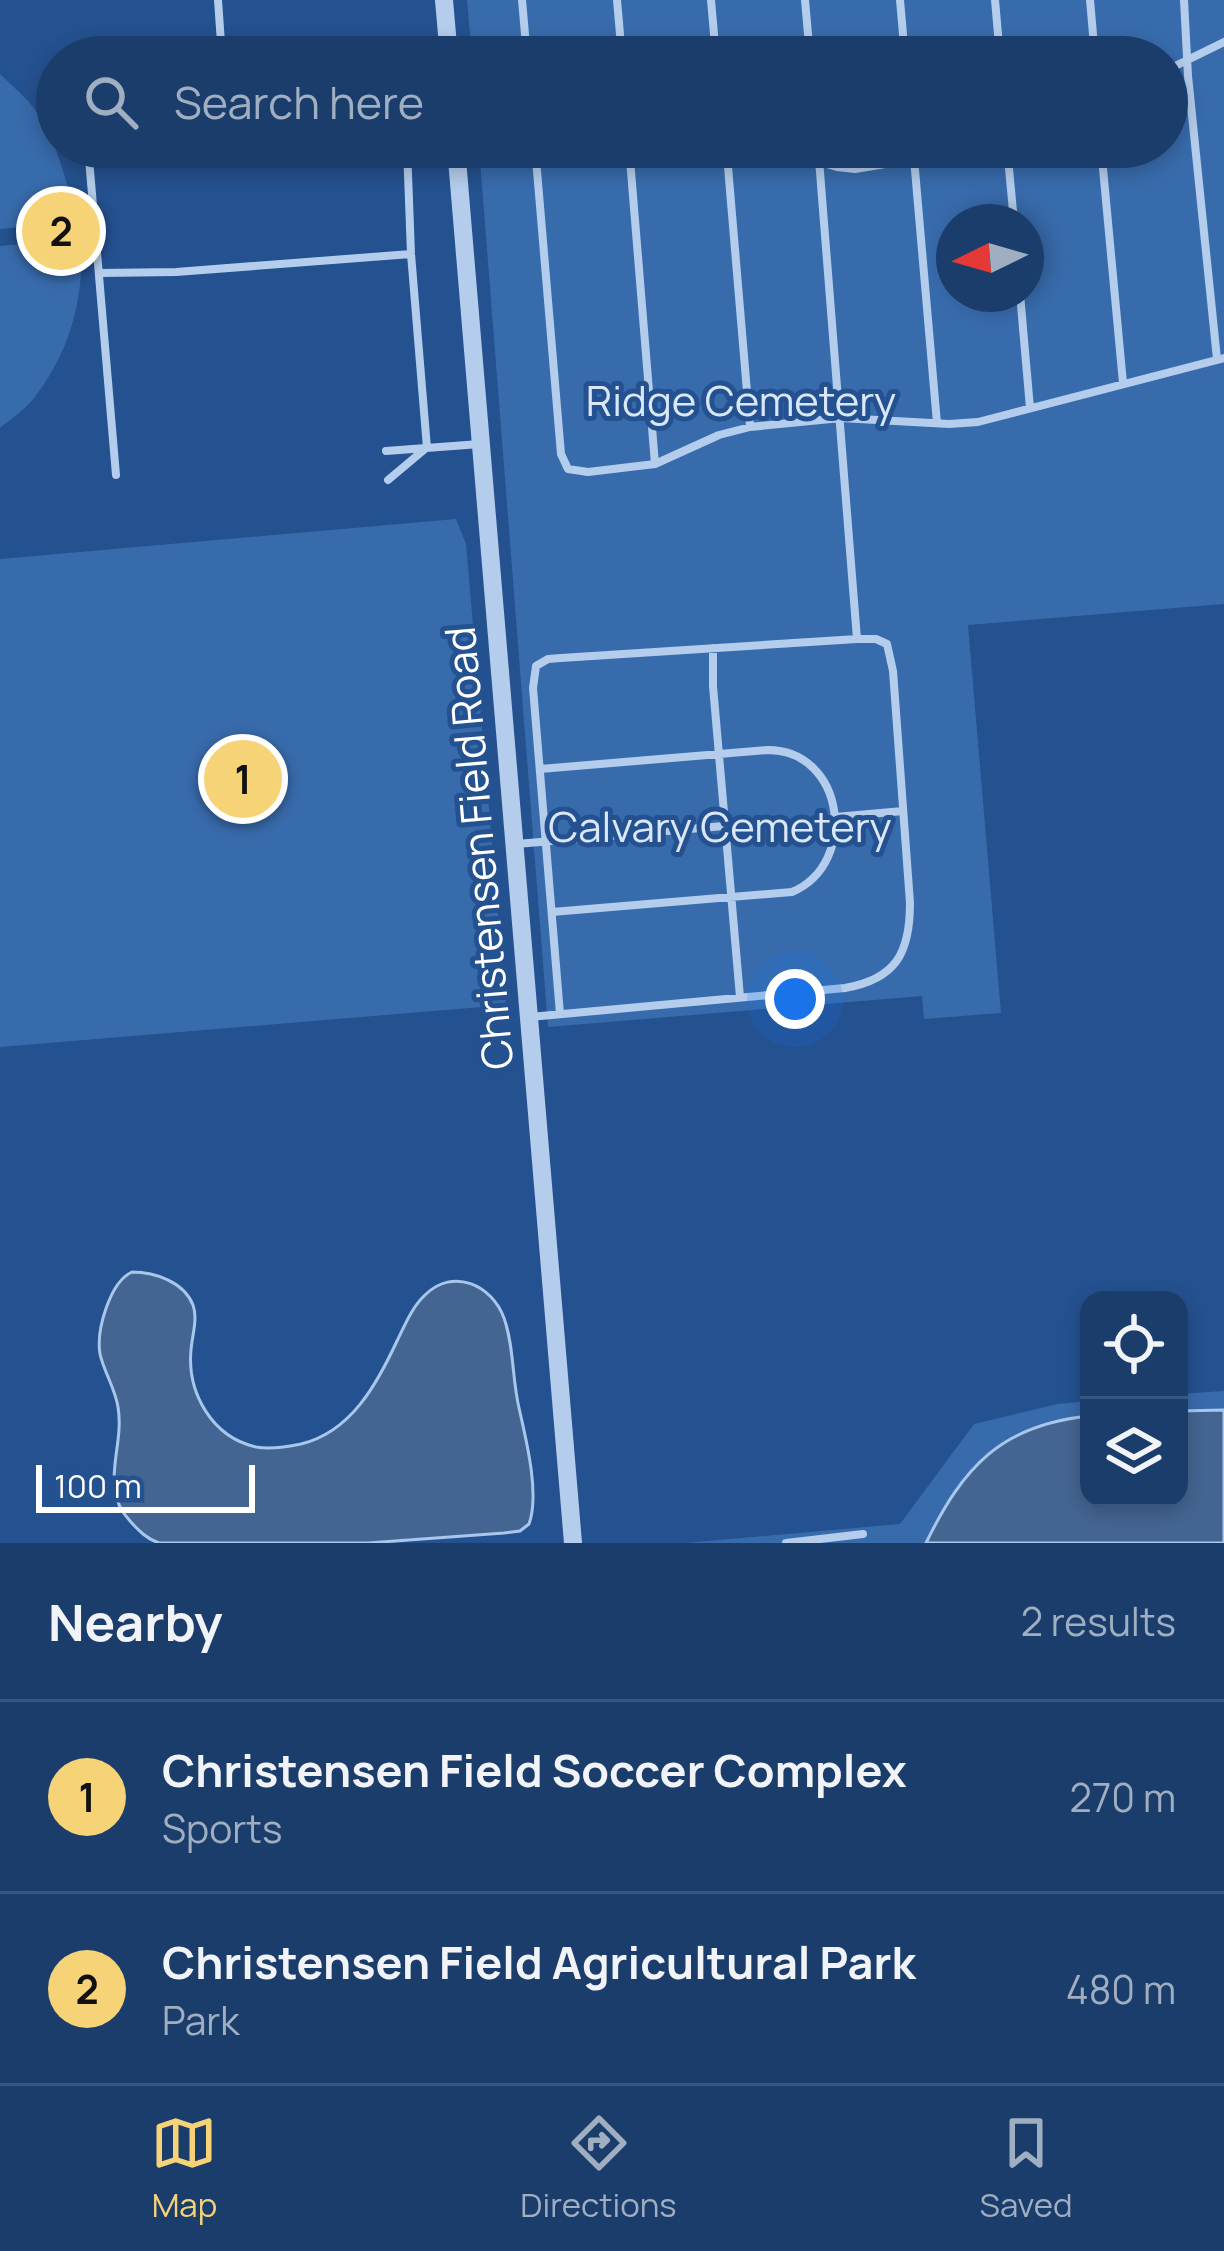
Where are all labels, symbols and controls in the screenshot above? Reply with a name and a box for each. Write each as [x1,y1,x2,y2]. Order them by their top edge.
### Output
search box [36,36,1188,168]
icon: search [78,69,144,135]
text: Search here [174,71,424,133]
pin: 2 [22,186,100,276]
north arrow [936,204,1044,312]
park label: Ridge Cemetery [586,371,896,429]
street label: Christensen Field Road [430,624,526,1072]
pin: 1 [204,734,282,824]
park label: Calvary Cemetery [548,797,892,855]
your location [765,969,825,1029]
map controls [1080,1291,1188,1507]
button: locate [1080,1291,1188,1399]
button: layers [1080,1399,1188,1507]
scale bar [36,1459,255,1512]
text: 100 m [54,1463,142,1508]
text: Nearby [48,1587,223,1656]
text: 2 results [1021,1594,1176,1648]
text: Christensen Field Soccer Complex [162,1739,907,1801]
text: 1 [78,1770,96,1824]
text: 270 m [1070,1770,1176,1824]
text: Sports [162,1801,282,1855]
text: Christensen Field Agricultural Park [162,1931,916,1993]
text: 2 [75,1962,99,2016]
text: 480 m [1066,1962,1176,2016]
text: Park [162,1993,240,2047]
tab: Map [151,2110,217,2227]
tab: Directions [520,2110,677,2227]
tab: Saved [980,2110,1073,2227]

